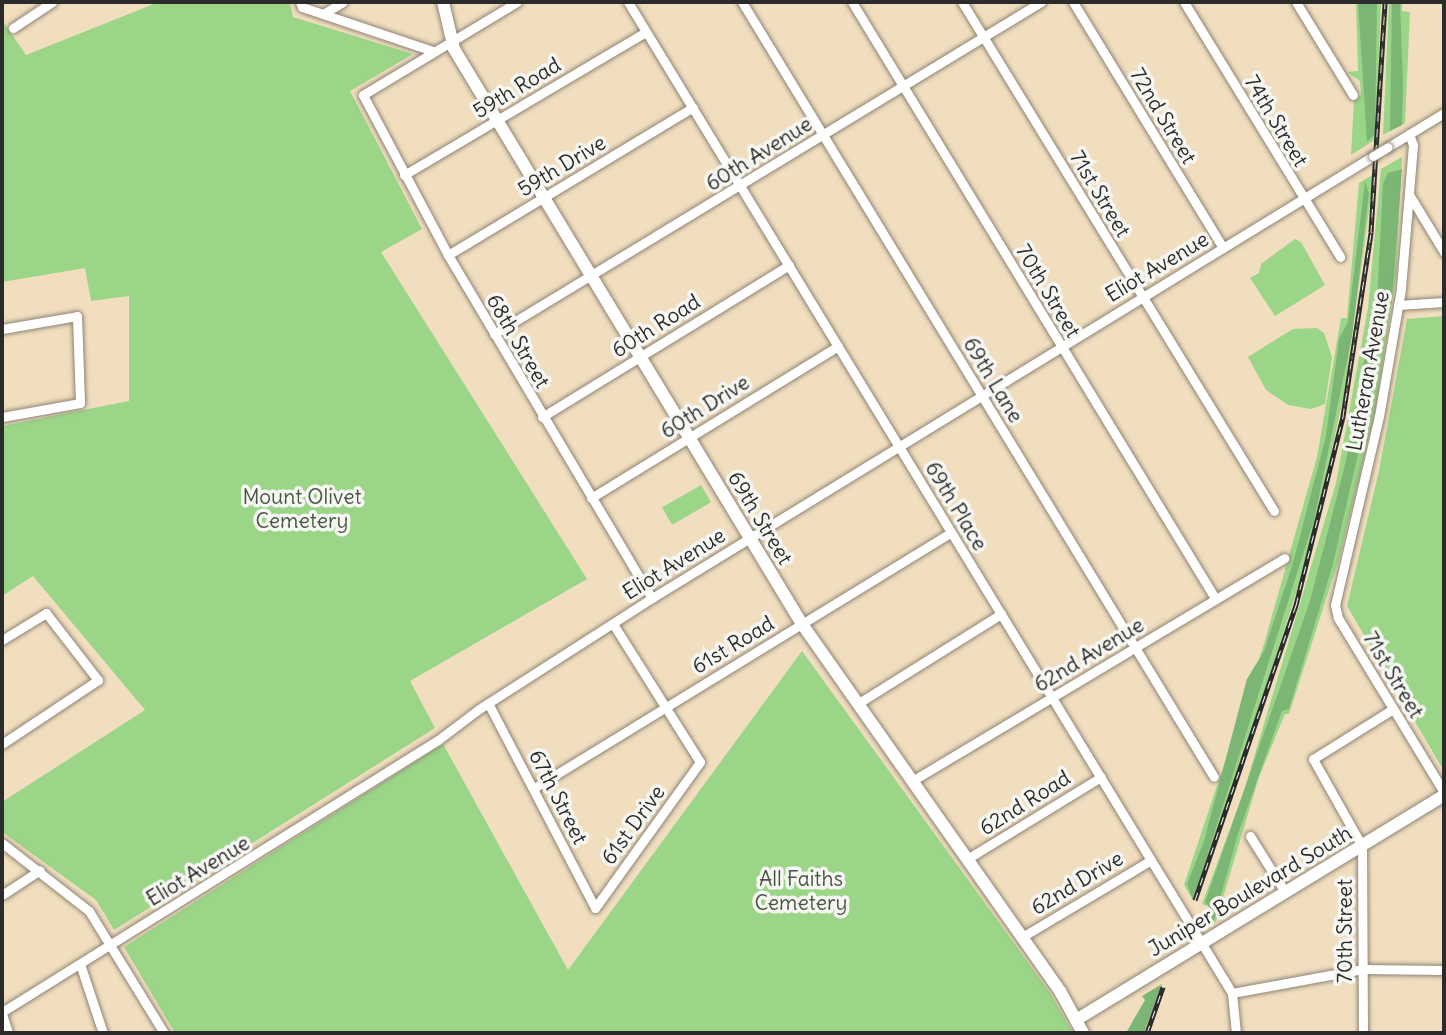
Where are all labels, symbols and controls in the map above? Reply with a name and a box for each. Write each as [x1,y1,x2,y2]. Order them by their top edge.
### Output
street label: 59th Road [469,52,565,124]
street label: 72nd Street [1125,64,1201,168]
street label: 74th Street [1239,71,1313,171]
street label: 60th Avenue [701,111,817,197]
street label: 59th Drive [514,130,610,202]
street label: 71st Street [1064,146,1136,242]
street label: Eliot Avenue [1101,226,1213,308]
street label: 70th Street [1010,240,1086,342]
street label: 68th Street [481,289,555,393]
street label: 60th Road [607,289,705,363]
street label: Lutheran Avenue [1342,289,1394,453]
street label: 69th Lane [958,333,1028,427]
street label: 60th Drive [656,370,754,444]
street label: 69th Place [920,457,992,555]
street label: 69th Street [722,467,798,569]
park label: Mount Olivet Cemetery [242,484,362,534]
street label: Eliot Avenue [618,523,730,605]
street label: 61st Road [687,611,779,679]
street label: 62nd Avenue [1030,612,1148,698]
street label: 71st Street [1357,627,1429,723]
street label: 67th Street [523,746,593,848]
street label: 62nd Road [975,765,1075,841]
street label: 61st Drive [596,780,670,870]
street label: Juniper Boulevard South [1144,820,1356,962]
street label: Eliot Avenue [142,830,254,912]
street label: 62nd Drive [1026,846,1128,920]
park label: All Faiths Cemetery [755,866,847,916]
street label: 70th Street [1332,879,1358,983]

